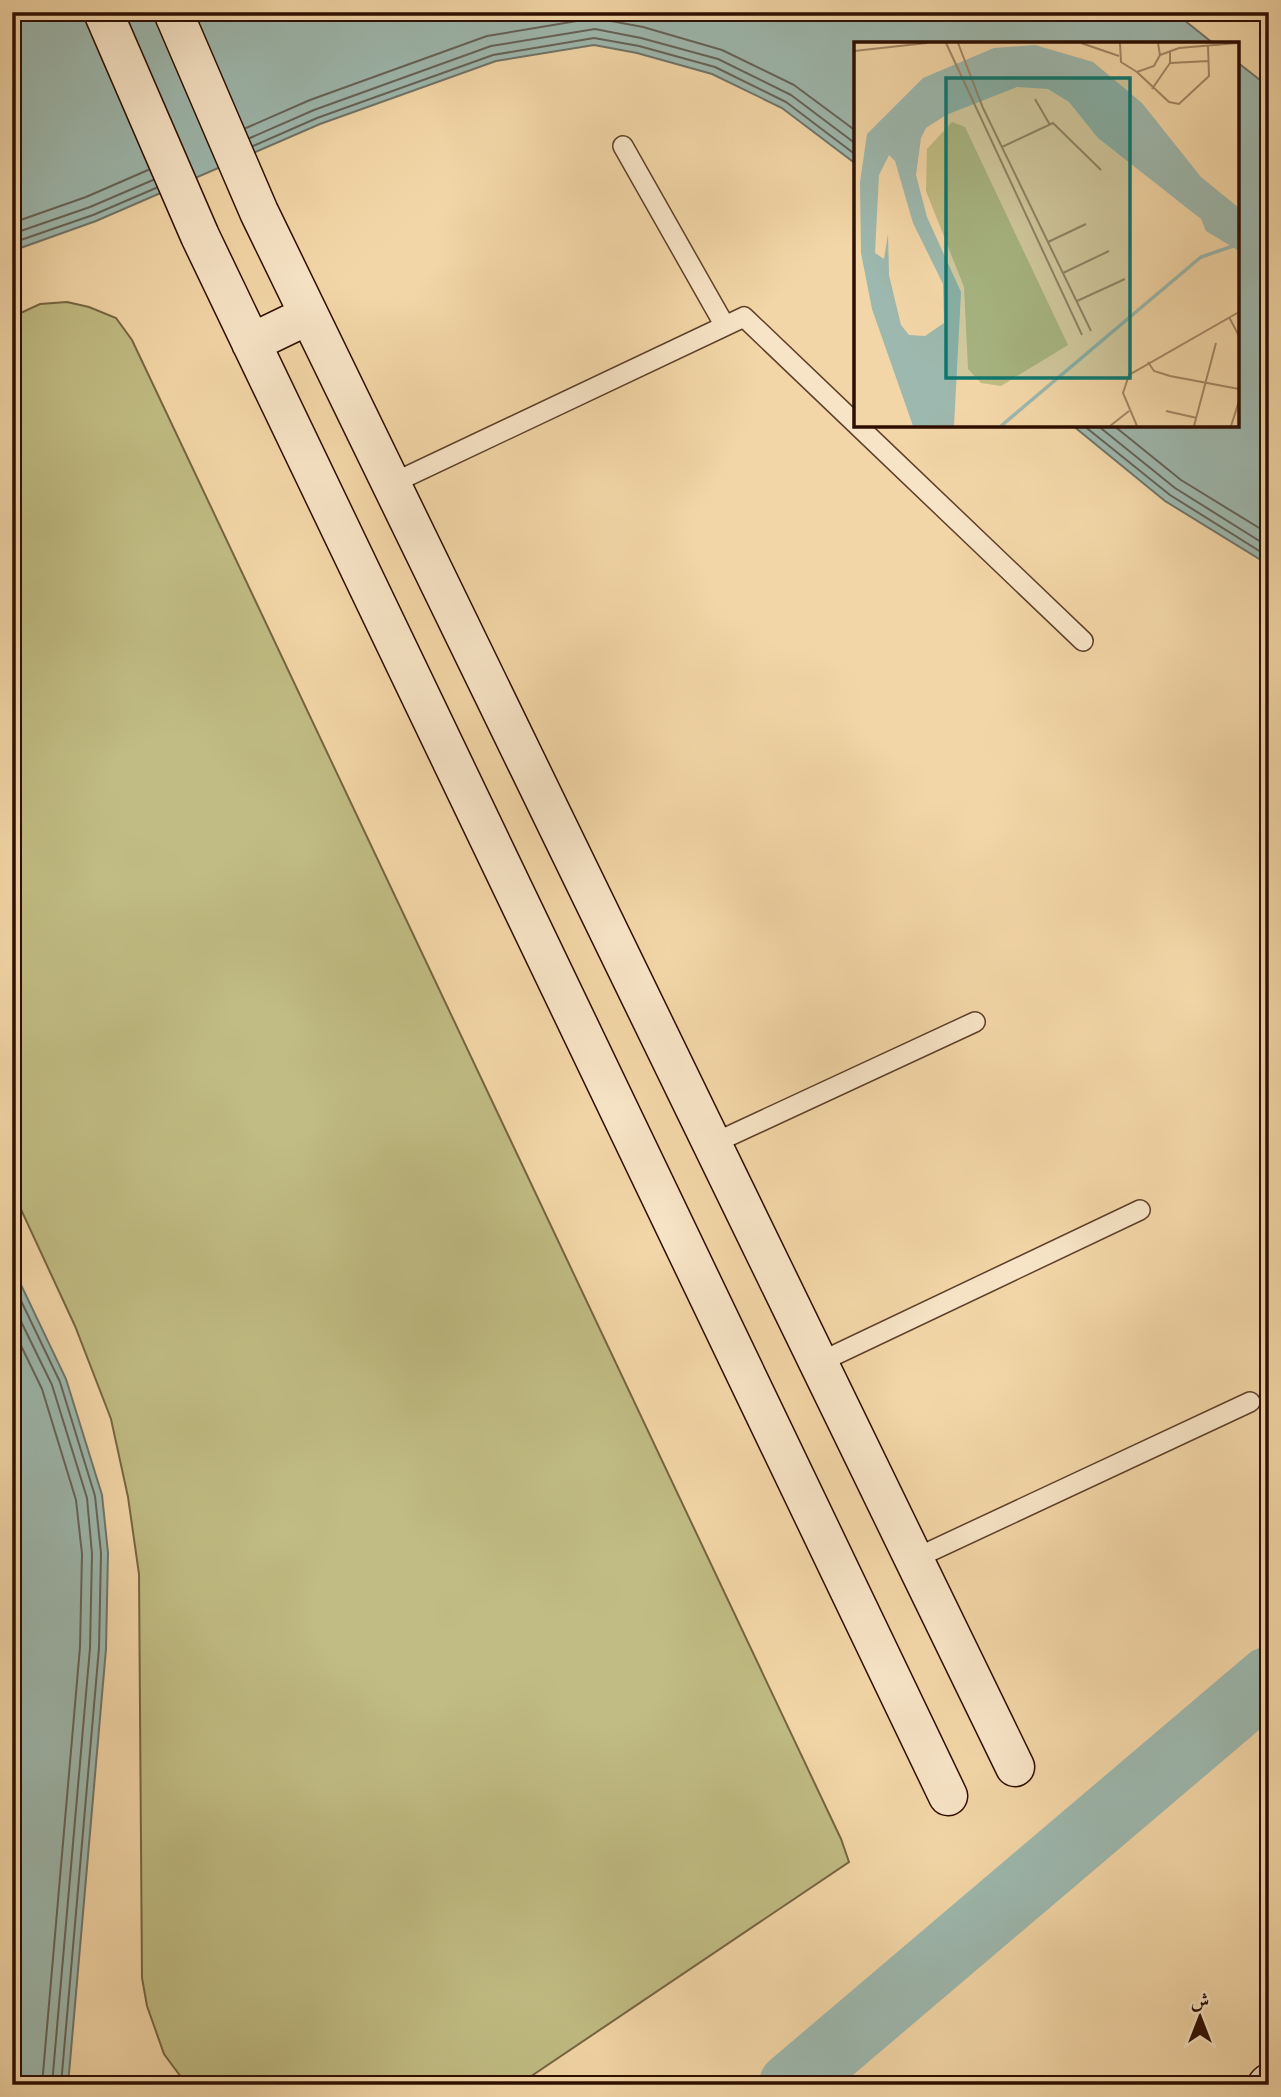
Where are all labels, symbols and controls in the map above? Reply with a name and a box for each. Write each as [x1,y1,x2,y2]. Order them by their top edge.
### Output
inset map [854,42,1239,427]
north arrow [1166,1982,1236,2052]
text: ش [1191,1989,1209,2012]

